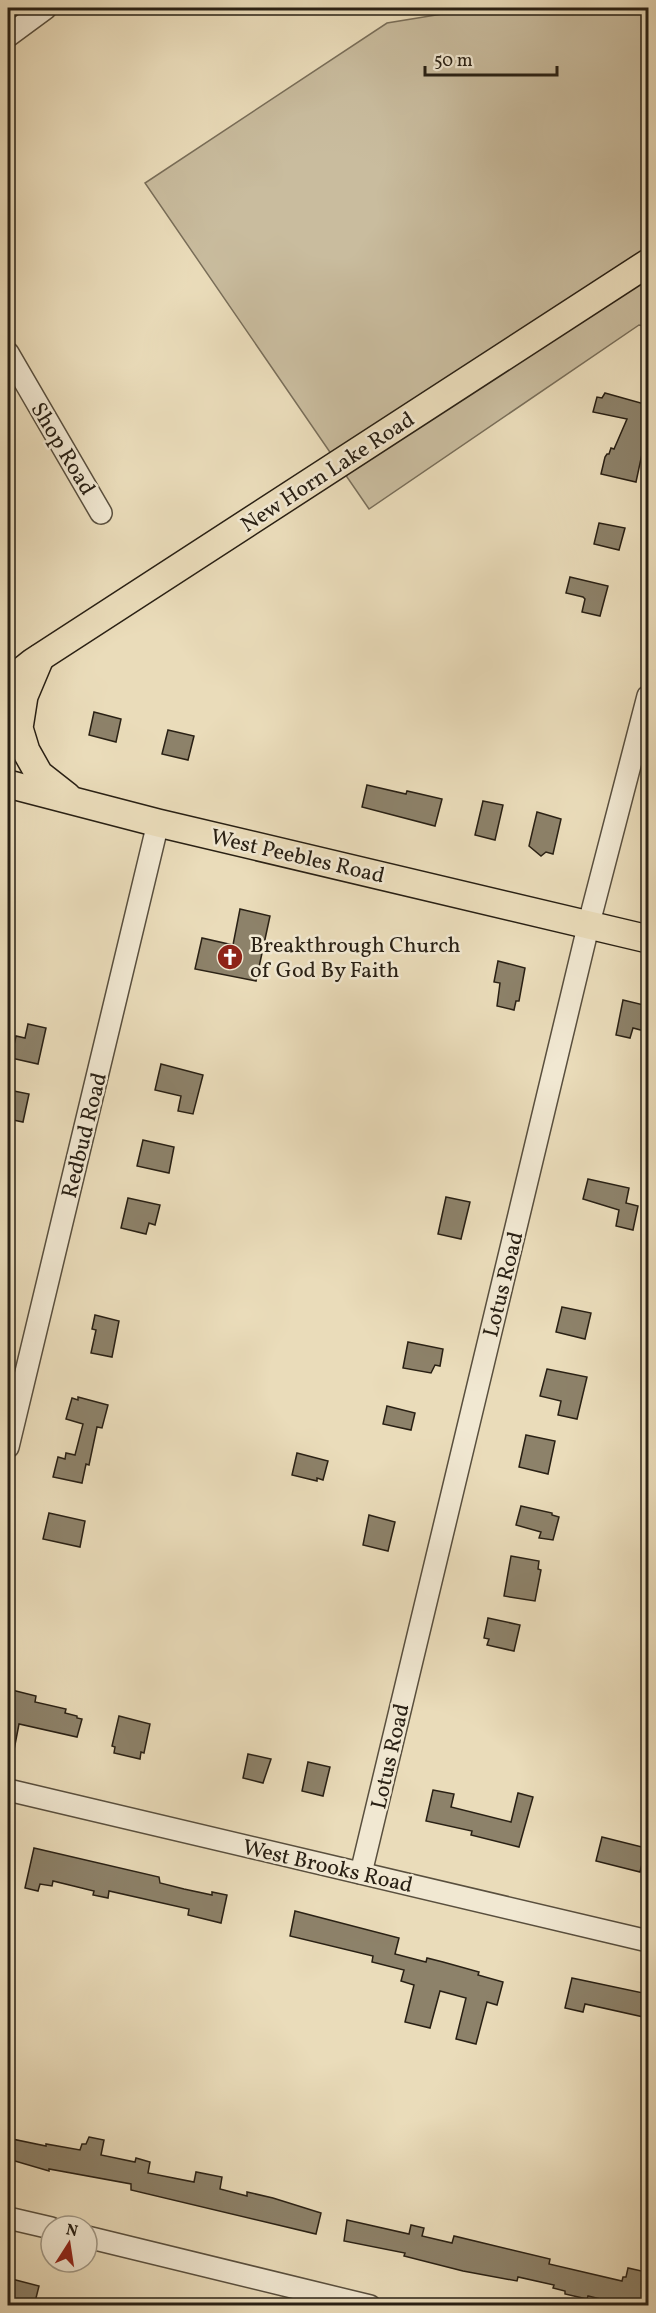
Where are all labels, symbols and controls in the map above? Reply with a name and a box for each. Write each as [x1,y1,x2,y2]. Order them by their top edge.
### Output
scale bar [425,39,557,77]
text: 50 m [434,49,473,74]
street label: Shop Road [22,397,102,502]
street label: New Horn Lake Road [235,405,421,541]
street label: West Peebles Road [207,822,388,893]
place label: Breakthrough Church of God By Faith [250,931,461,987]
church icon: Breakthrough Church of God By Faith [215,942,245,972]
street label: Redbud Road [55,1070,116,1202]
street label: Lotus Road [476,1229,532,1341]
street label: Lotus Road [364,1701,419,1812]
street label: West Brooks Road [239,1833,416,1902]
north arrow [39,2214,99,2274]
text: N [64,2219,80,2243]

